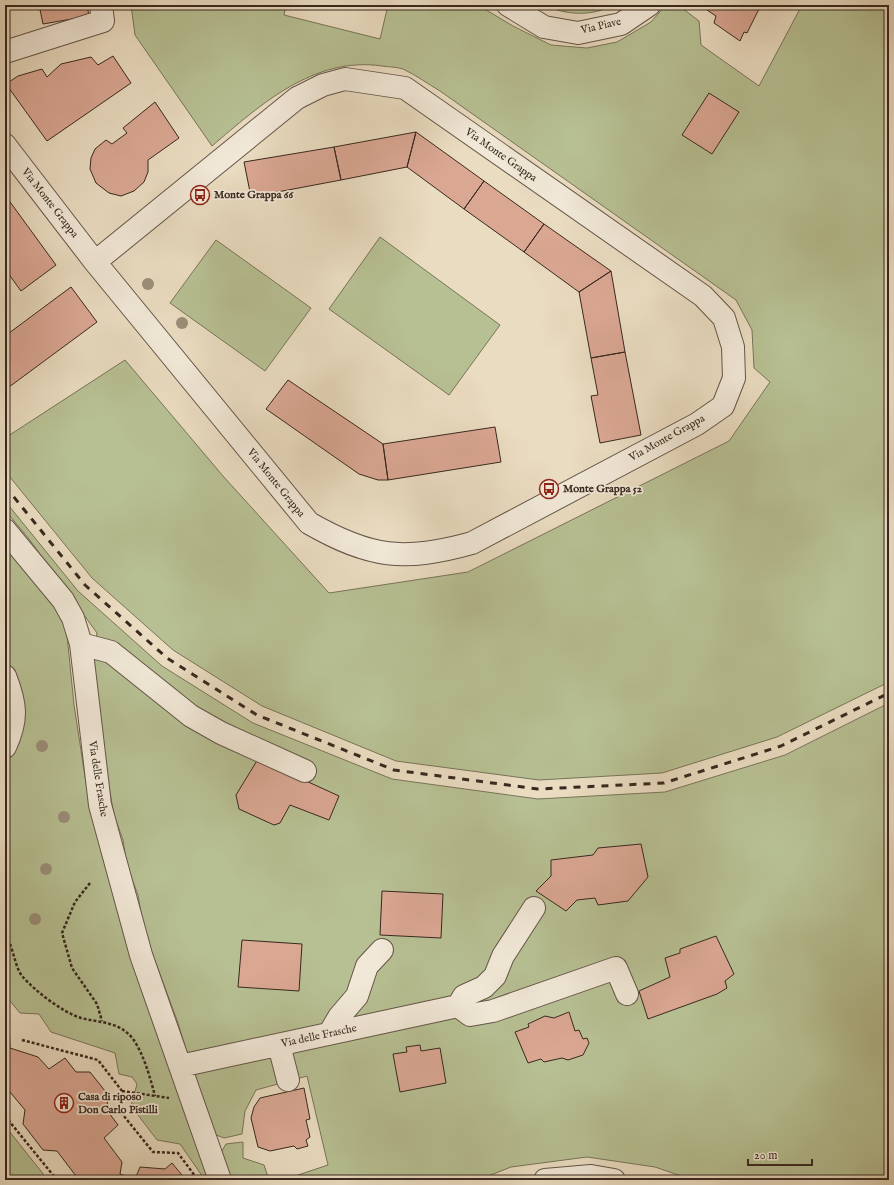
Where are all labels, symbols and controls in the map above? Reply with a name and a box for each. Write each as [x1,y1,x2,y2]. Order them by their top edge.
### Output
street label: Via Piave [578,15,623,38]
street label: Via Monte Grappa [461,124,540,185]
street label: Via Monte Grappa [18,165,82,241]
bus stop icon: Monte Grappa 66 [189,184,211,206]
place label: Monte Grappa 66 [214,188,294,202]
street label: Via Monte Grappa [626,411,708,465]
street label: Via Monte Grappa [243,445,308,520]
bus stop icon: Monte Grappa 52 [538,478,560,500]
place label: Monte Grappa 52 [563,482,643,496]
street label: Via delle Frasche [85,739,111,818]
street label: Via delle Frasche [279,1021,358,1051]
place label: Casa di riposo Don Carlo Pistilli [78,1090,158,1117]
building icon: Casa di riposo Don Carlo Pistilli [53,1092,75,1114]
scale bar [748,1141,812,1167]
text: 20 m [754,1148,777,1163]

